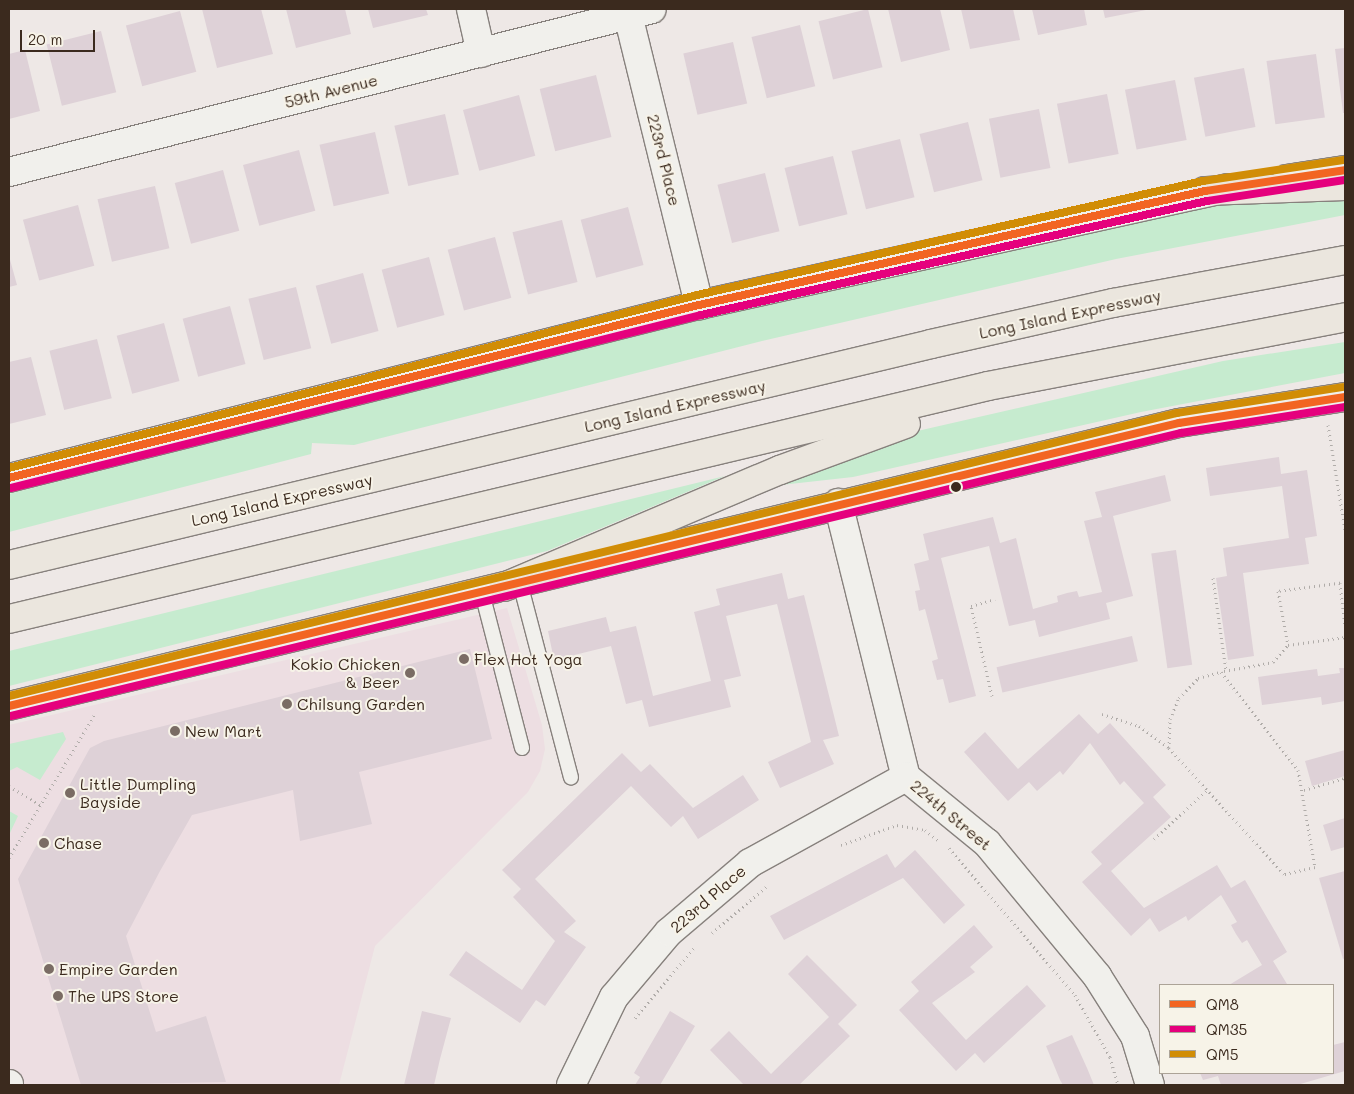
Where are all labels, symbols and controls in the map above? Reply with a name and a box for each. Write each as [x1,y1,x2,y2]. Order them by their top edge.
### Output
scale bar [22,20,98,52]
text: 20 m [28,29,62,49]
street label: 59th Avenue [282,70,380,112]
street label: 223rd Place [643,112,685,208]
street label: Long Island Expressway [977,285,1163,343]
street label: Long Island Expressway [582,376,768,436]
street label: Long Island Expressway [189,470,375,530]
unlabelled marker [951,482,961,492]
place label: Flex Hot Yoga [474,649,582,669]
marker: Flex Hot Yoga [458,653,470,665]
place label: Kokio Chicken & Beer [291,654,400,692]
marker: Kokio Chicken & Beer [404,667,416,679]
place label: Chilsung Garden [297,694,425,714]
marker: Chilsung Garden [281,698,293,710]
place label: New Mart [185,721,262,741]
marker: New Mart [169,725,181,737]
place label: Little Dumpling Bayside [80,774,196,812]
street label: 224th Street [907,776,995,854]
marker: Little Dumpling Bayside [64,787,76,799]
place label: Chase [54,833,102,853]
marker: Chase [38,837,50,849]
street label: 223rd Place [666,861,750,937]
place label: Empire Garden [59,959,178,979]
marker: Empire Garden [43,963,55,975]
legend [1159,984,1334,1074]
place label: The UPS Store [68,986,179,1006]
marker: The UPS Store [52,990,64,1002]
text: QM8 [1206,994,1239,1014]
text: QM35 [1206,1019,1247,1039]
text: QM5 [1206,1044,1238,1064]

